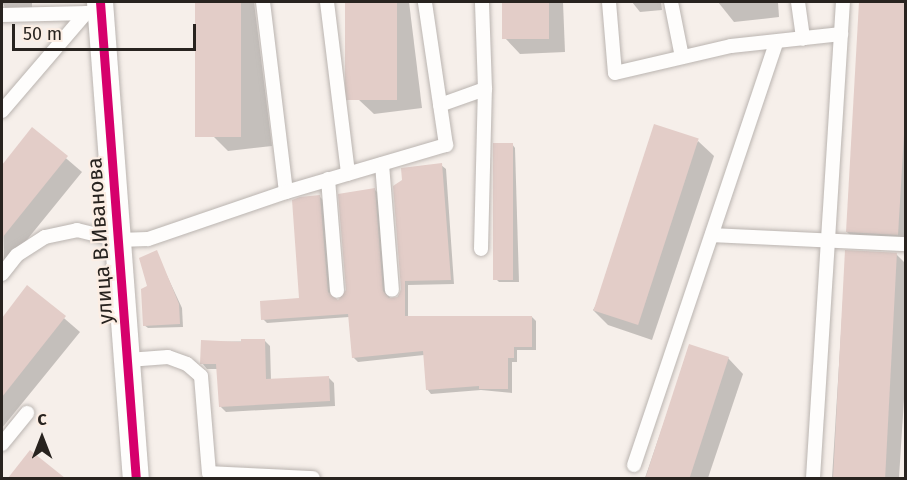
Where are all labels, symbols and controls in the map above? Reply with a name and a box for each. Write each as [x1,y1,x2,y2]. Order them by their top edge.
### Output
scale bar [15,12,200,50]
text: 50 m [23,23,62,45]
street label: улица В.Иванова [82,157,118,325]
north arrow [12,408,72,468]
text: С [37,410,47,429]

